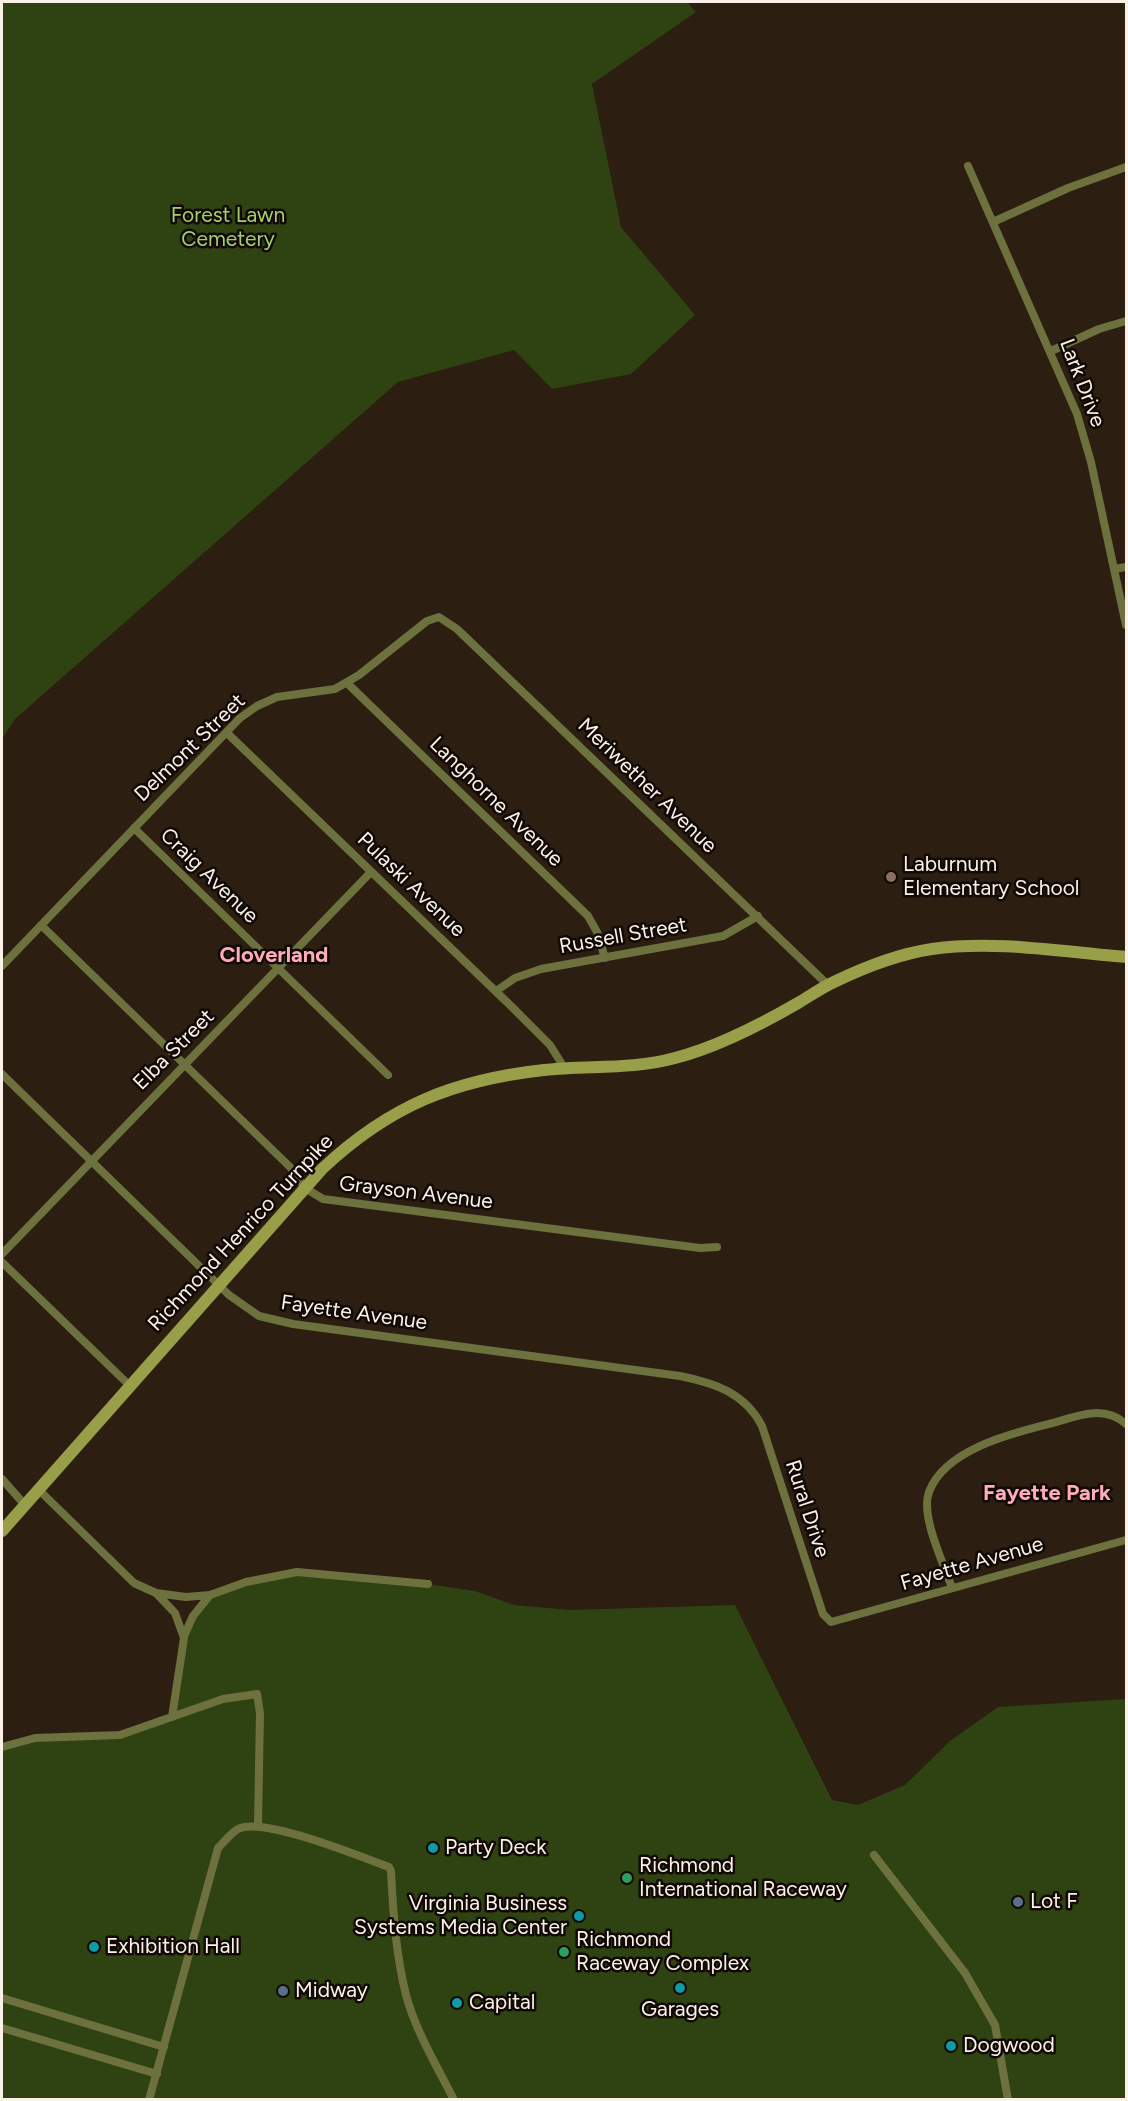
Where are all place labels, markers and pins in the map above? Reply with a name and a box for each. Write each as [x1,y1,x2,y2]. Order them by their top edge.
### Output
place label: Laburnum Elementary School [903,852,1079,902]
marker: Laburnum Elementary School [884,870,898,884]
place label: Party Deck [445,1835,546,1861]
marker: Party Deck [426,1841,440,1855]
place label: Richmond International Raceway [639,1853,847,1903]
marker: Richmond International Raceway [620,1871,634,1885]
place label: Lot F [1030,1889,1078,1915]
place label: Virginia Business Systems Media Center [354,1891,567,1941]
marker: Lot F [1011,1895,1025,1909]
marker: Virginia Business Systems Media Center [572,1909,586,1923]
place label: Richmond Raceway Complex [576,1927,749,1977]
place label: Exhibition Hall [106,1934,240,1960]
marker: Exhibition Hall [87,1940,101,1954]
marker: Richmond Raceway Complex [557,1945,571,1959]
place label: Midway [295,1978,368,2004]
marker: Garages [673,1981,687,1995]
marker: Midway [276,1984,290,1998]
place label: Capital [469,1990,535,2016]
marker: Capital [450,1996,464,2010]
place label: Garages [641,1997,719,2023]
place label: Dogwood [963,2033,1055,2059]
marker: Dogwood [944,2039,958,2053]

